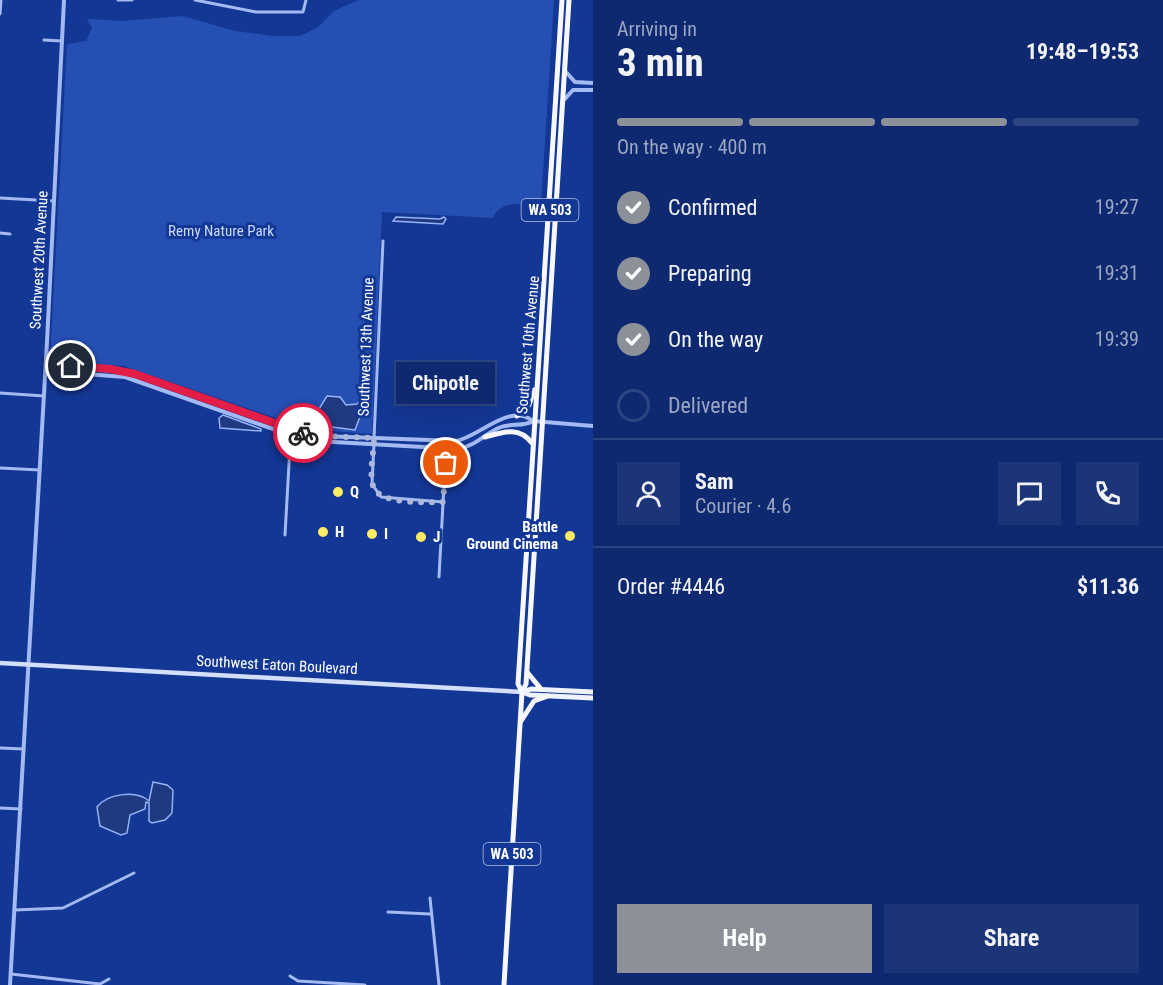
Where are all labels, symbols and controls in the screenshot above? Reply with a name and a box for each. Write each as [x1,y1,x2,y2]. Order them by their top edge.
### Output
text: Arriving in [617,17,697,41]
text: 19:48–19:53 [1026,39,1139,64]
text: 3 min [617,40,704,86]
text: On the way · 400 m [617,135,767,159]
street label: Southwest 20th Avenue [26,190,52,330]
icon: check [617,191,650,224]
text: Confirmed [668,195,757,220]
text: 19:27 [1095,195,1139,219]
road number: WA 503 [522,199,578,221]
park label: Remy Nature Park [168,222,274,240]
icon: check [617,257,650,290]
text: Preparing [668,261,752,286]
text: 19:31 [1095,261,1139,285]
street label: Southwest 10th Avenue [513,275,543,415]
street label: Southwest 13th Avenue [355,277,377,417]
icon: check [617,323,650,356]
text: On the way [668,327,763,352]
text: 19:39 [1095,327,1139,351]
pin [45,340,96,391]
icon: home [54,349,87,382]
callout: Chipotle [396,361,496,403]
text: Chipotle [412,371,479,395]
text: Delivered [668,393,748,418]
courier [273,403,333,463]
icon: bike [287,417,320,450]
pin [420,437,471,488]
icon: bag [429,446,462,479]
button: person [617,462,680,525]
button: chat [998,462,1061,525]
button: phone [1076,462,1139,525]
text: Sam [695,469,734,494]
place label: Q [350,483,359,501]
marker: Q [331,485,345,499]
text: Courier · 4.6 [695,494,791,518]
place label: Battle Ground Cinema [466,518,558,553]
place label: H [335,523,344,541]
marker: H [316,525,330,539]
place label: I [384,525,388,543]
marker: I [365,527,379,541]
place label: J [433,528,440,546]
marker: Battle Ground Cinema [563,529,577,543]
marker: J [414,530,428,544]
text: Order #4446 [617,574,725,599]
text: $11.36 [1077,574,1139,599]
street label: Southwest Eaton Boulevard [196,652,358,678]
road number: WA 503 [484,843,540,865]
button: Help [617,904,872,973]
button: Share [884,904,1139,973]

